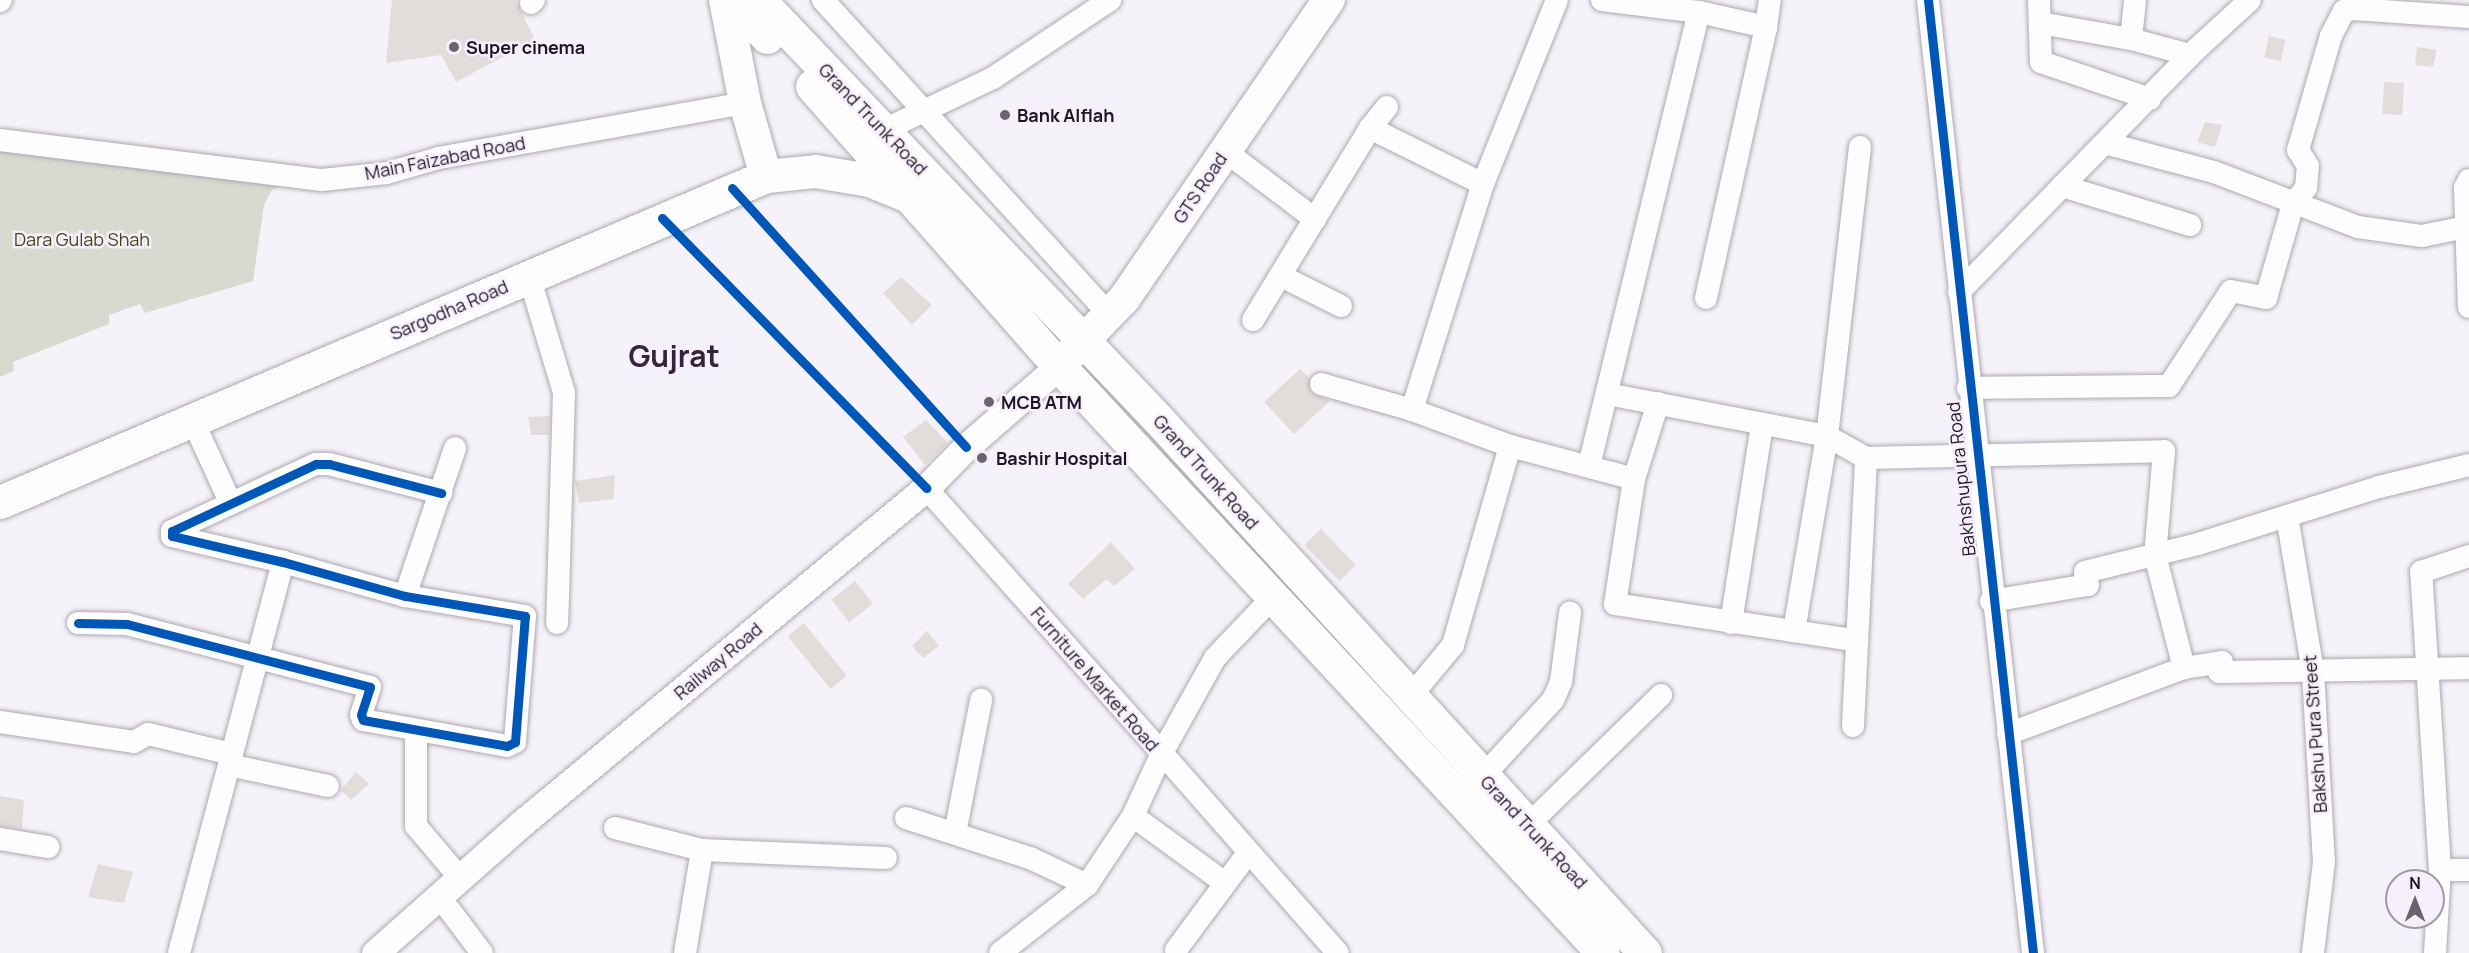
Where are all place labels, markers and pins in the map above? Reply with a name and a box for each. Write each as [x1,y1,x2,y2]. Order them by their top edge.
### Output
place label: Super cinema [466,36,585,58]
marker: Super cinema [447,40,461,54]
place label: Bank Alflah [1017,104,1114,126]
marker: Bank Alflah [998,108,1012,122]
place label: MCB ATM [1001,391,1082,413]
marker: MCB ATM [982,395,996,409]
place label: Bashir Hospital [996,447,1128,469]
marker: Bashir Hospital [973,449,991,467]

